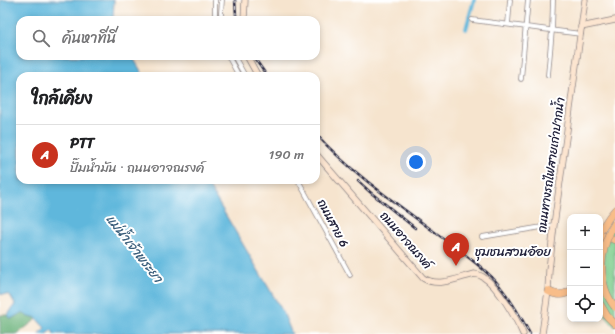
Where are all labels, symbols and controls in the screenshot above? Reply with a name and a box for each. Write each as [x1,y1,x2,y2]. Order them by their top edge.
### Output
search box [16,16,320,60]
text: ค้นหาที่นี่ [62,25,116,51]
icon: search [30,27,52,49]
text: ใกล้เคียง [32,83,92,113]
street label: ถนนทางรถไฟสายเก่าปากน้ำ [531,96,571,234]
text: PTT [70,130,95,156]
text: A [41,143,49,166]
text: 190 m [269,143,304,166]
your location [406,152,426,172]
text: ปั๊มน้ำมัน · ถนนอาจณรงค์ [70,156,204,179]
street label: ถนนสาย 6 [311,195,355,251]
street label: ถนนอาจณรงค์ [374,206,439,276]
water label: แม่น้ำเจ้าพระยา [100,209,170,289]
map controls [567,214,603,322]
button: + [567,214,603,250]
pin: A [443,233,469,266]
district label: ชุมชนสวนอ้อย [475,240,552,263]
button: − [567,250,603,286]
button: locate [567,286,603,322]

